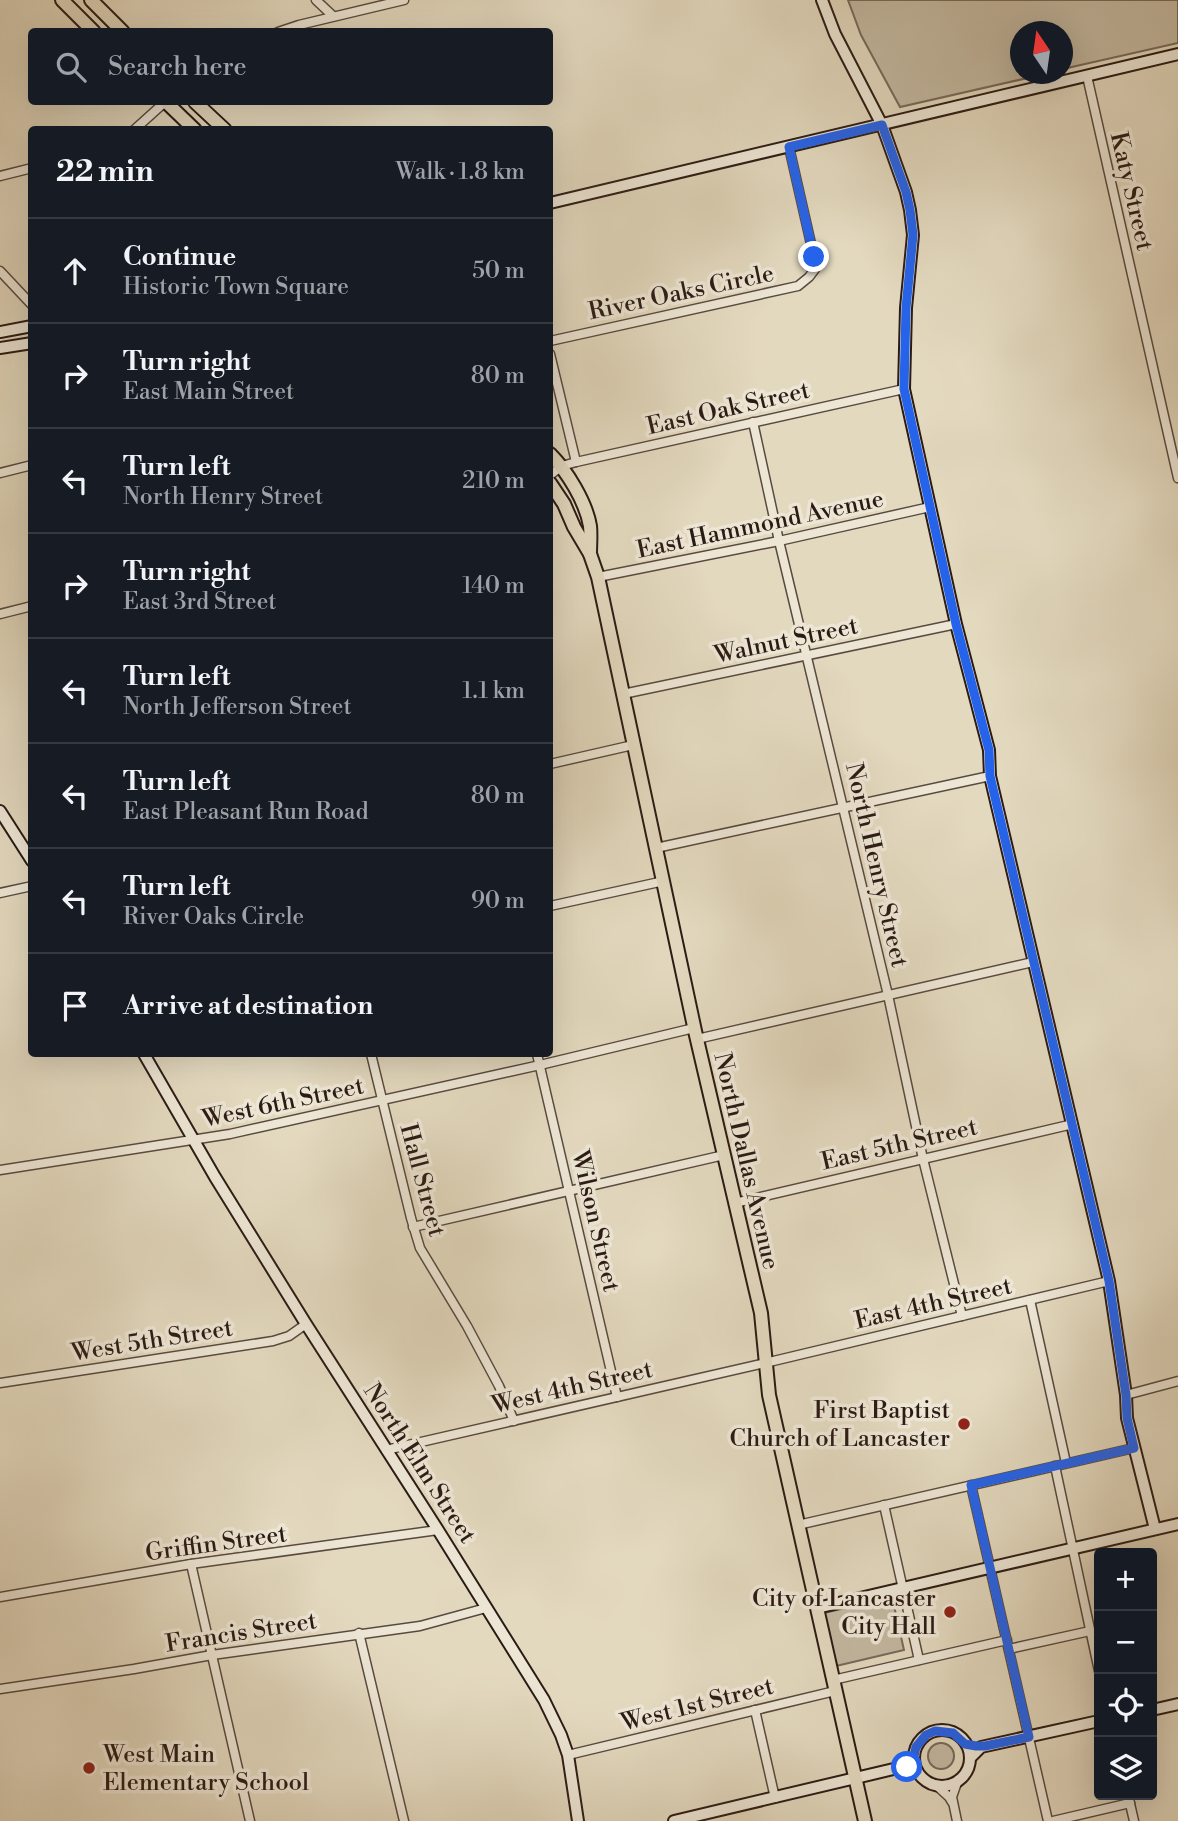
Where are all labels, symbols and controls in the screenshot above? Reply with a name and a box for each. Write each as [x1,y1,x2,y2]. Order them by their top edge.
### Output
north arrow [1010,21,1073,84]
search box [28,28,553,105]
icon: search [52,48,90,86]
text: Search here [108,51,247,83]
street label: Katy Street [1103,129,1159,254]
text: 22 min [56,153,154,191]
text: Walk · 1.8 km [395,158,525,186]
text: Continue [123,241,236,273]
route end [798,241,829,272]
icon: ahead [56,252,94,290]
text: 50 m [472,257,525,285]
street label: River Oaks Circle [586,259,777,327]
text: Historic Town Square [123,273,349,301]
text: Turn right [123,346,251,378]
icon: right [56,357,94,395]
text: 80 m [471,362,525,390]
street label: East Oak Street [644,376,813,442]
text: East Main Street [123,378,294,406]
text: Turn left [123,451,231,483]
icon: left [56,462,94,500]
text: 210 m [462,467,525,495]
text: North Henry Street [123,483,323,511]
street label: East Hammond Avenue [634,484,886,566]
text: Turn right [123,556,251,588]
icon: right [56,567,94,605]
text: 140 m [462,572,525,600]
text: East 3rd Street [123,588,276,616]
street label: Walnut Street [711,611,861,671]
text: Turn left [123,661,231,693]
icon: left [56,672,94,710]
text: 1.1 km [462,677,525,705]
text: North Jefferson Street [123,693,352,721]
street label: North Henry Street [838,760,914,971]
text: Turn left [123,766,231,798]
icon: left [56,777,94,815]
text: 80 m [471,782,525,810]
text: East Pleasant Run Road [123,798,369,826]
text: Turn left [123,871,231,903]
icon: left [56,882,94,920]
text: 90 m [471,887,525,915]
text: River Oaks Circle [123,903,304,931]
icon: arrive [56,987,94,1025]
text: Arrive at destination [123,990,373,1022]
street label: North Dallas Avenue [706,1050,786,1273]
street label: West 6th Street [199,1071,367,1135]
street label: East 5th Street [818,1112,981,1178]
street label: Hall Street [393,1120,452,1241]
street label: Wilson Street [564,1147,626,1295]
street label: East 4th Street [852,1271,1015,1337]
street label: West 5th Street [68,1313,235,1369]
street label: West 4th Street [488,1355,656,1421]
street label: North Elm Street [356,1378,482,1550]
place label: First Baptist Church of Lancaster [729,1396,950,1454]
marker: First Baptist Church of Lancaster [956,1416,972,1432]
street label: Griffin Street [144,1519,289,1569]
map controls [1094,1548,1157,1800]
button: + [1094,1548,1157,1611]
place label: City of Lancaster City Hall [752,1584,936,1642]
marker: City of Lancaster City Hall [942,1604,958,1620]
street label: Francis Street [163,1606,320,1660]
button: − [1094,1611,1157,1674]
street label: West 1st Street [617,1671,777,1739]
button: locate [1094,1674,1157,1737]
button: layers [1094,1737,1157,1800]
place label: West Main Elementary School [102,1740,309,1798]
route start [891,1751,922,1782]
marker: West Main Elementary School [81,1760,97,1776]

